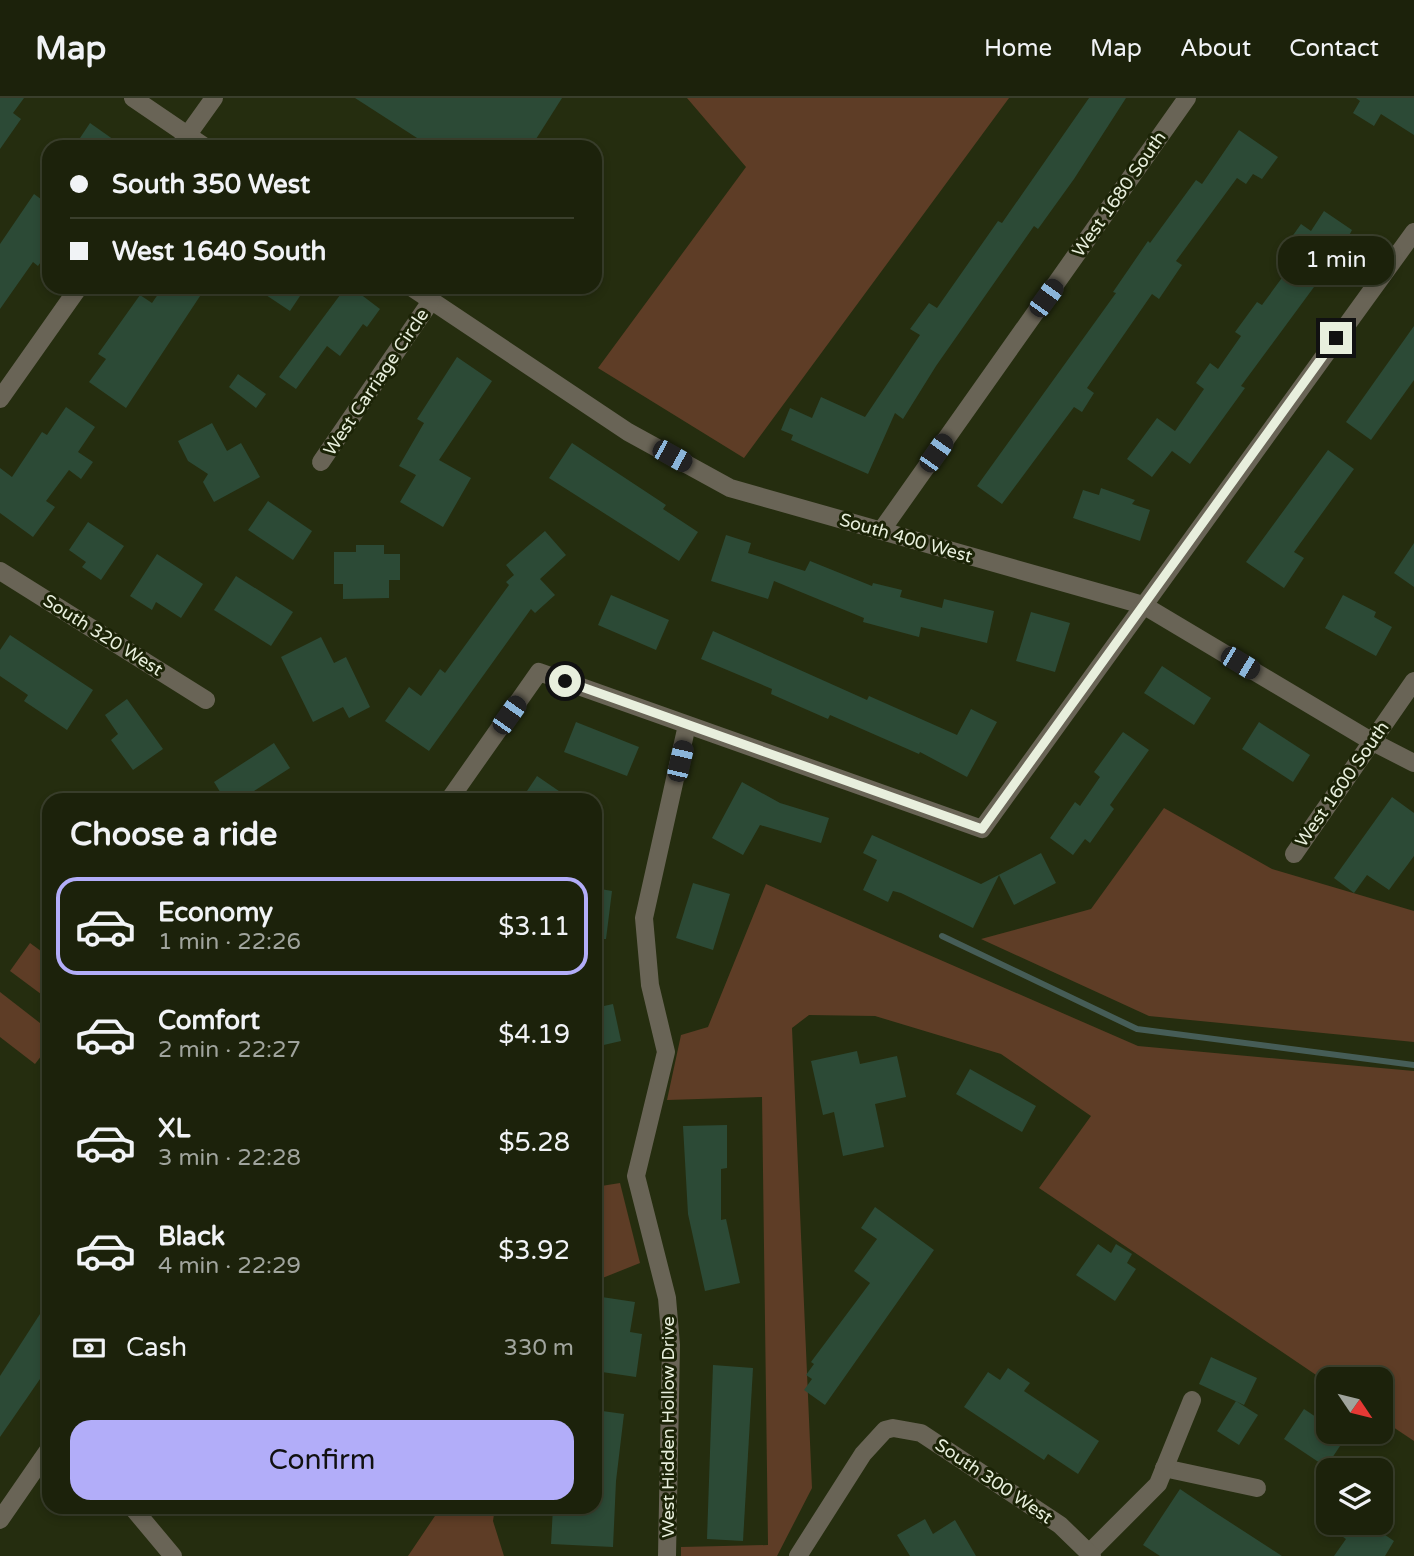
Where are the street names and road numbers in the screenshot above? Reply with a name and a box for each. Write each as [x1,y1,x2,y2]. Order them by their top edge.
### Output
street label: West 1680 South [1067,127,1171,261]
street label: West Carriage Circle [319,304,433,460]
street label: South 400 West [837,509,975,568]
street label: South 320 West [39,589,167,681]
street label: West 1600 South [1290,717,1394,851]
street label: West Hidden Hollow Drive [657,1316,679,1538]
street label: South 300 West [931,1434,1057,1529]

